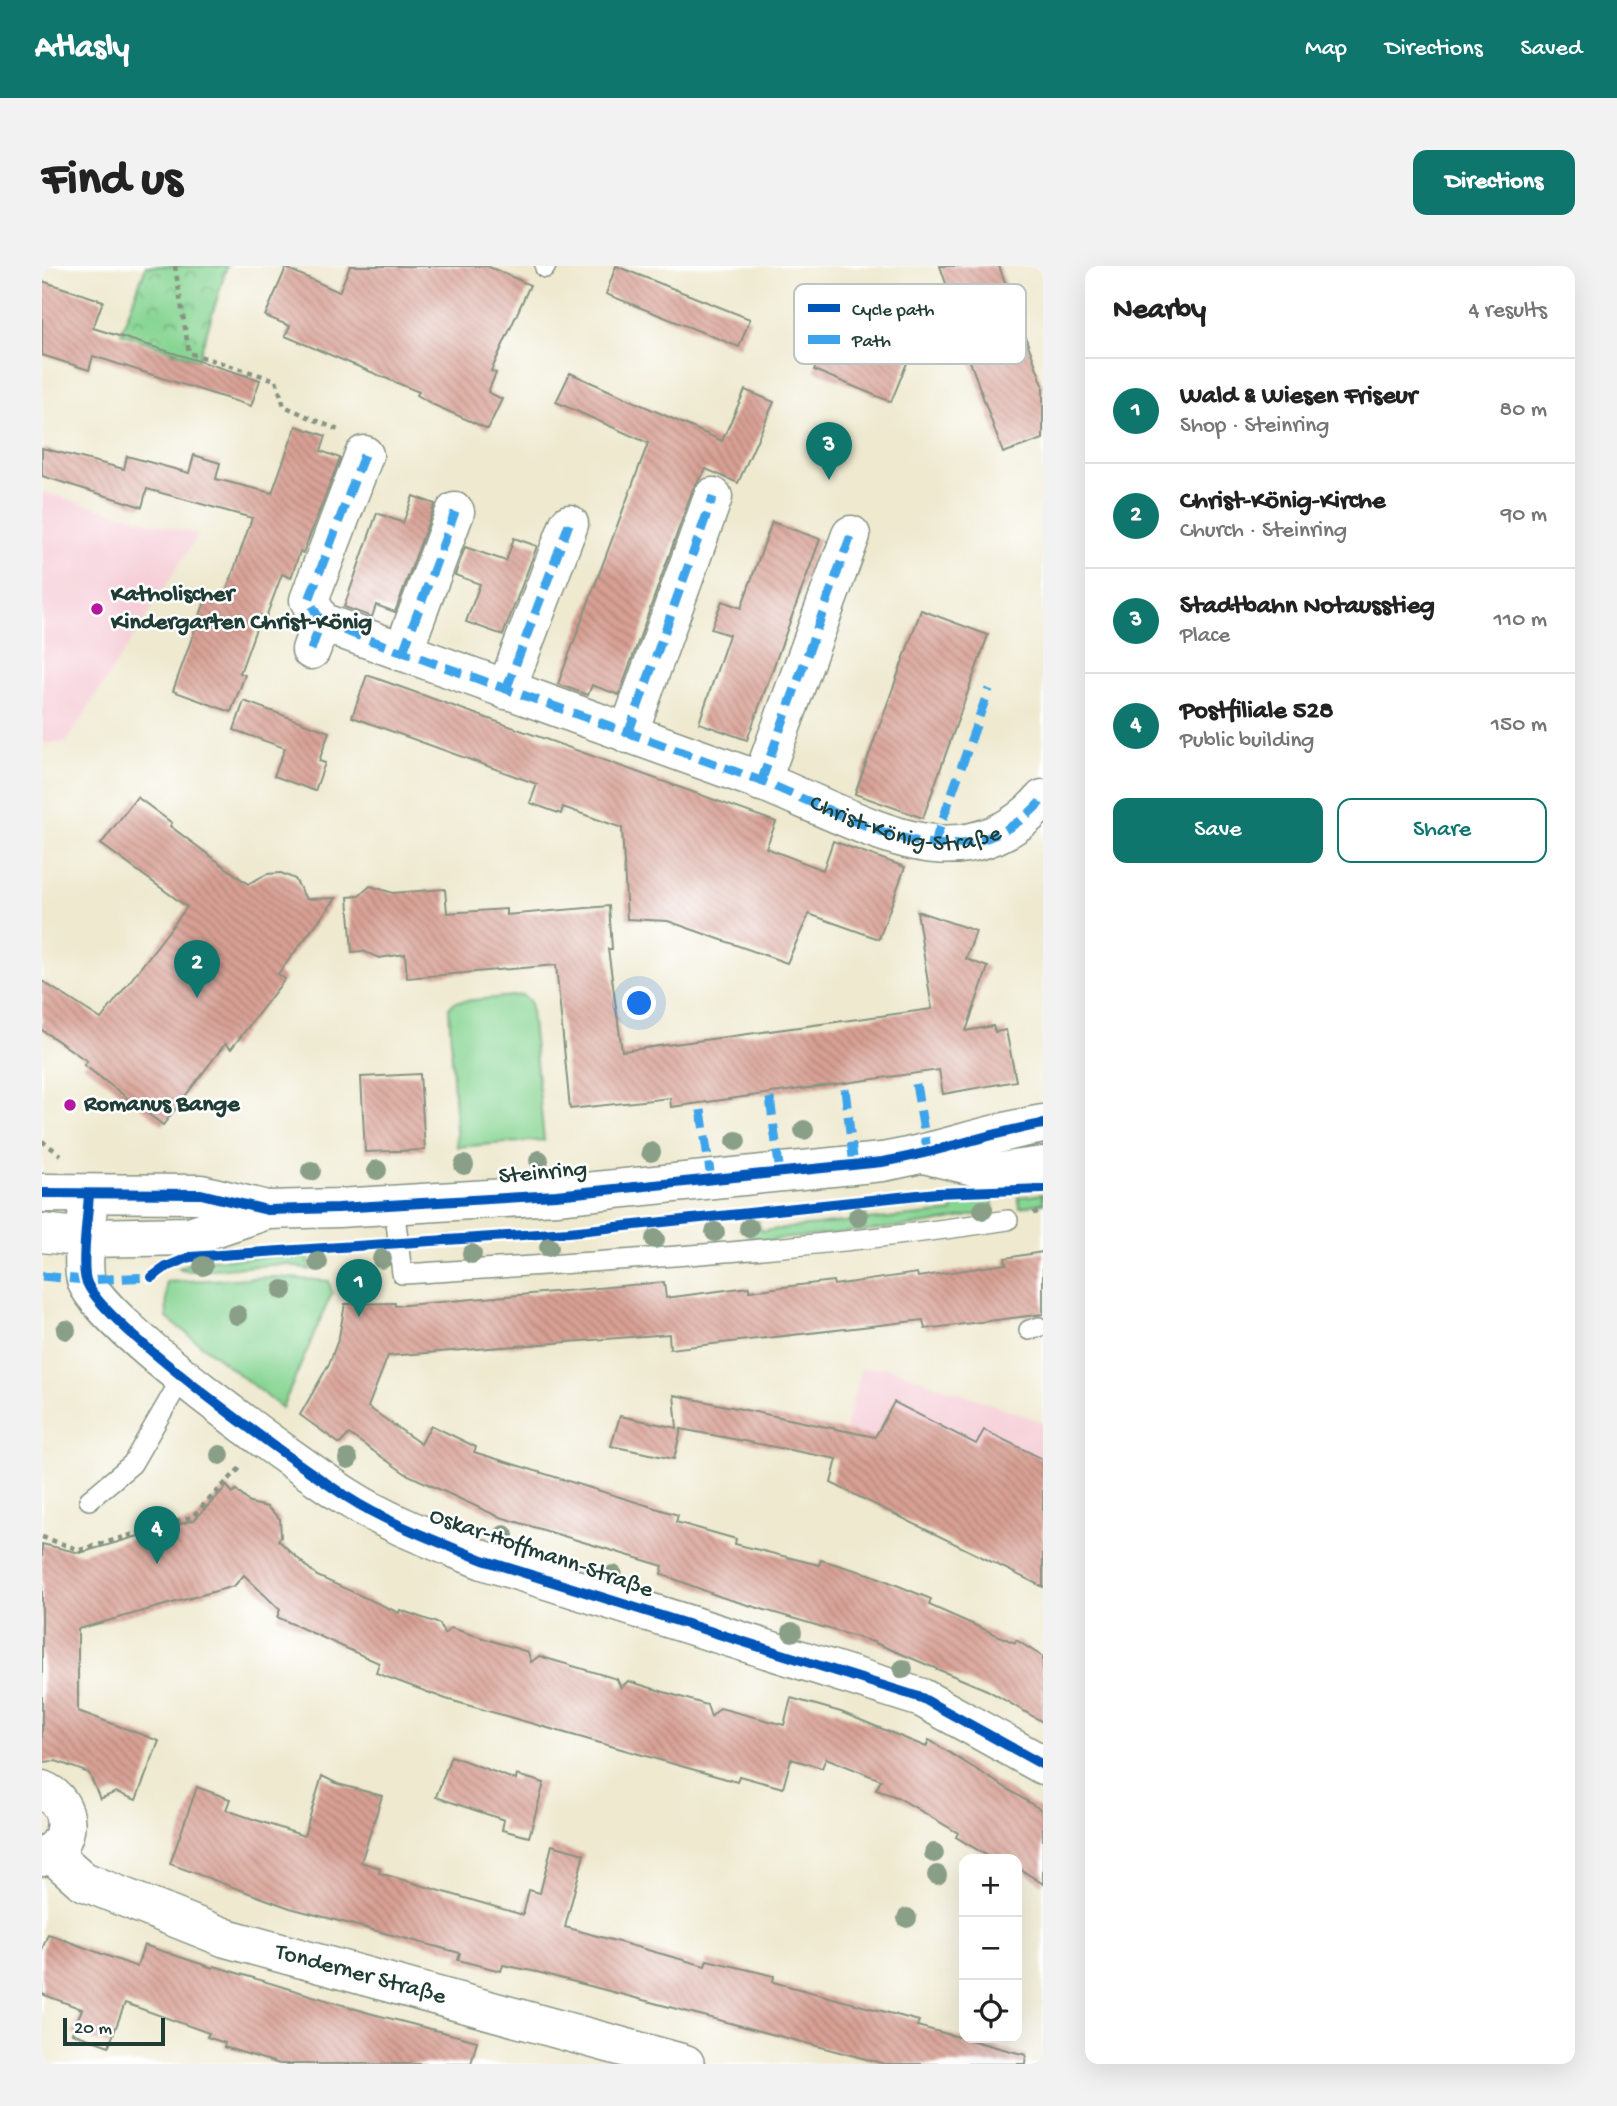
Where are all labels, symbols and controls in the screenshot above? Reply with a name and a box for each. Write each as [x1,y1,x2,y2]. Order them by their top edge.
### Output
text: Atlasly [35,30,129,68]
text: Map [1305,35,1347,64]
text: Directions [1385,35,1483,64]
text: Saved [1521,35,1582,64]
button: Directions [1413,150,1575,215]
text: Find us [42,153,182,211]
legend [794,284,1026,364]
text: Nearby [1113,294,1206,329]
text: 4 results [1468,298,1547,325]
text: Cycle path [852,300,934,323]
text: Path [851,331,891,354]
text: Wald & Wiesen Friseur [1180,382,1417,413]
text: 1 [1131,397,1141,424]
text: 80 m [1500,397,1547,424]
text: Shop · Steinring [1180,413,1329,440]
pin: 3 [806,422,852,480]
text: Christ-König-Kirche [1180,487,1385,518]
text: 2 [1130,502,1142,529]
text: 90 m [1501,502,1547,529]
text: Church · Steinring [1180,518,1347,545]
place label: Katholischer Kindergarten Christ-König [110,581,373,638]
text: Stadtbahn Notausstieg [1180,592,1435,623]
marker: Katholischer Kindergarten Christ-König [89,601,105,617]
text: 3 [1130,607,1142,634]
text: 110 m [1494,607,1547,634]
text: Place [1180,623,1230,650]
text: Postfiliale 528 [1180,697,1333,728]
text: 4 [1131,712,1141,739]
text: 150 m [1491,712,1547,739]
text: Public building [1180,728,1314,755]
street label: Christ-König-Straße [805,789,1007,859]
button: Save [1113,798,1323,863]
button: Share [1337,798,1547,863]
pin: 2 [174,940,220,998]
your location [622,986,656,1020]
place label: Romanus Bange [83,1091,241,1120]
marker: Romanus Bange [62,1097,78,1113]
street label: Steinring [498,1156,588,1192]
pin: 1 [336,1259,382,1317]
street label: Oskar-Hoffmann-Straße [425,1502,657,1606]
pin: 4 [134,1506,180,1564]
map controls [959,1854,1022,2043]
button: + [959,1854,1022,1917]
button: − [959,1917,1022,1980]
street label: Tonderner Straße [270,1937,450,2012]
button: locate [959,1980,1022,2043]
scale bar [63,2015,164,2047]
text: 20 m [74,2018,112,2041]

